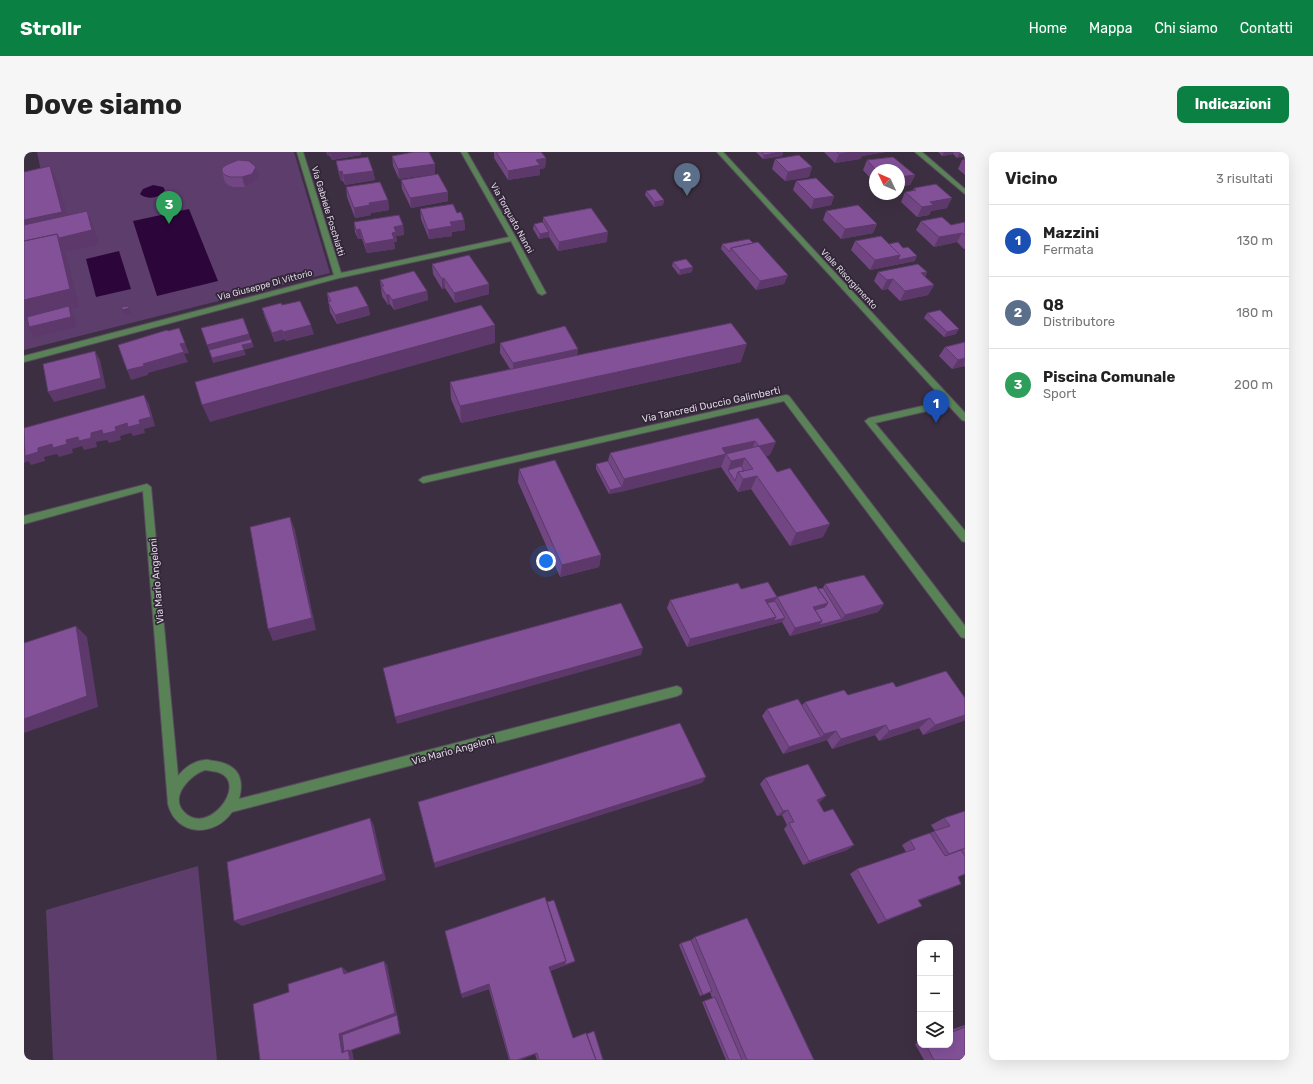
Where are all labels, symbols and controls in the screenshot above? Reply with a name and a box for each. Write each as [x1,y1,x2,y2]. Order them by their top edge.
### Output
text: Strollr [20,17,81,40]
text: Home [1029,20,1067,37]
text: Mappa [1089,20,1132,37]
text: Chi siamo [1154,20,1218,37]
text: Contatti [1240,20,1293,37]
button: Indicazioni [1177,86,1289,123]
text: Dove siamo [24,88,182,121]
pin: 2 [674,163,700,196]
north arrow [869,164,905,200]
street label: Via Gabriele Foschiatti [310,165,346,257]
text: Vicino [1005,168,1058,188]
text: 3 risultati [1216,171,1273,186]
street label: Via Torquato Nanni [489,181,535,255]
pin: 3 [156,191,182,224]
text: Mazzini [1043,224,1099,242]
text: 1 [1015,233,1021,248]
text: 130 m [1237,233,1273,248]
text: Fermata [1043,242,1094,257]
street label: Viale Risorgimento [819,247,879,311]
street label: Via Giuseppe Di Vittorio [216,268,314,302]
text: Q8 [1043,296,1064,314]
text: 2 [1014,305,1022,320]
text: 180 m [1236,305,1273,320]
text: Distributore [1043,314,1115,329]
text: Piscina Comunale [1043,368,1175,386]
text: 3 [1014,377,1022,392]
text: 200 m [1234,377,1273,392]
street label: Via Tancredi Duccio Galimberti [641,384,781,426]
text: Sport [1043,386,1076,401]
pin: 1 [923,390,949,423]
street label: Via Mario Angeloni [147,538,167,624]
your location [536,551,556,571]
street label: Via Mario Angeloni [410,734,496,768]
map controls [917,940,953,1048]
button: + [917,940,953,976]
button: − [917,976,953,1012]
button: layers [917,1012,953,1048]

